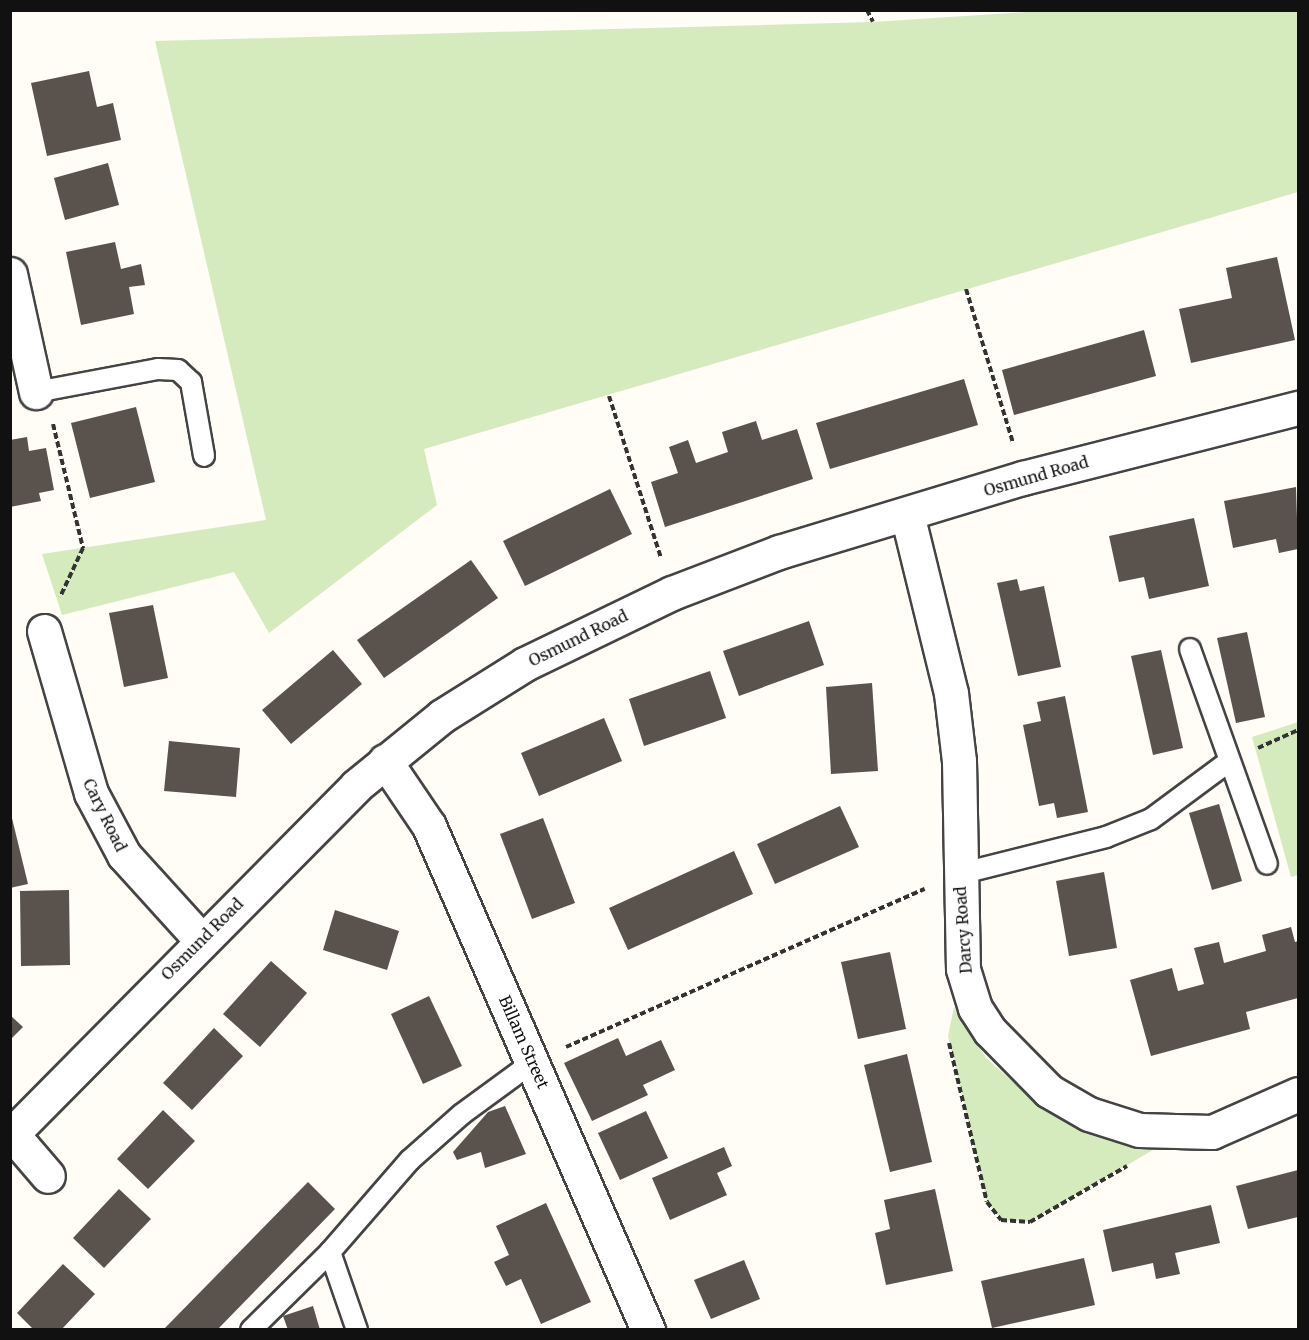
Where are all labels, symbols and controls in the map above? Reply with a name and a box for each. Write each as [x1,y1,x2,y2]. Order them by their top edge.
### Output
street label: Osmund Road [982,452,1090,500]
street label: Osmund Road [525,606,631,670]
street label: Cary Road [79,776,131,854]
street label: Darcy Road [950,886,976,974]
street label: Osmund Road [157,894,247,984]
street label: Billam Street [495,993,553,1091]

